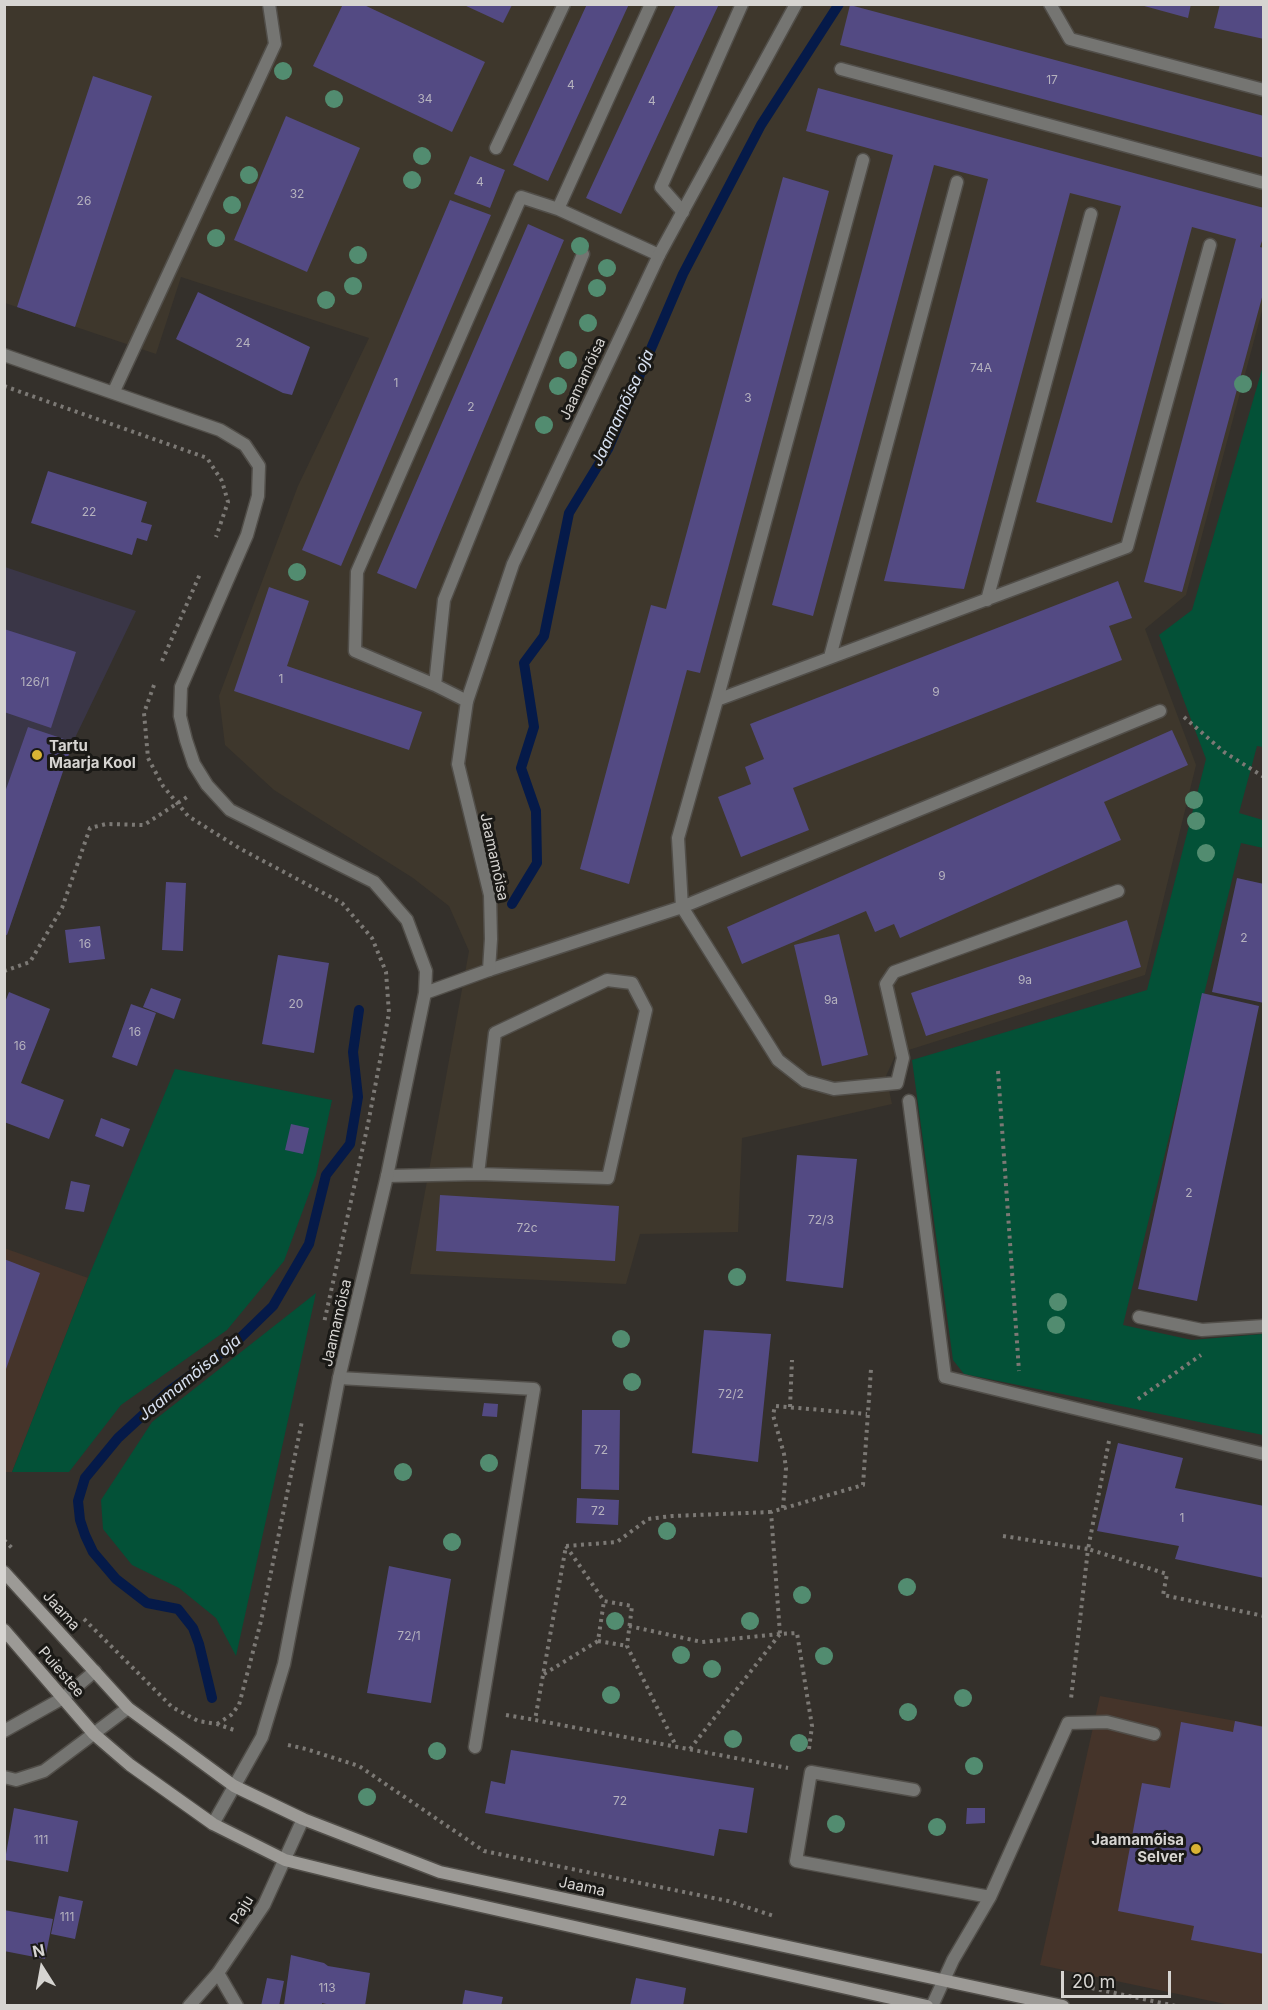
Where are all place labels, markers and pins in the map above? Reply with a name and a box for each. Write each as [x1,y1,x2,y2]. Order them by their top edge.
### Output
place label: Tartu Maarja Kool [49,737,136,772]
marker: Tartu Maarja Kool [30,748,44,762]
place label: Jaamamõisa Selver [1091,1831,1184,1866]
marker: Jaamamõisa Selver [1189,1842,1203,1856]

